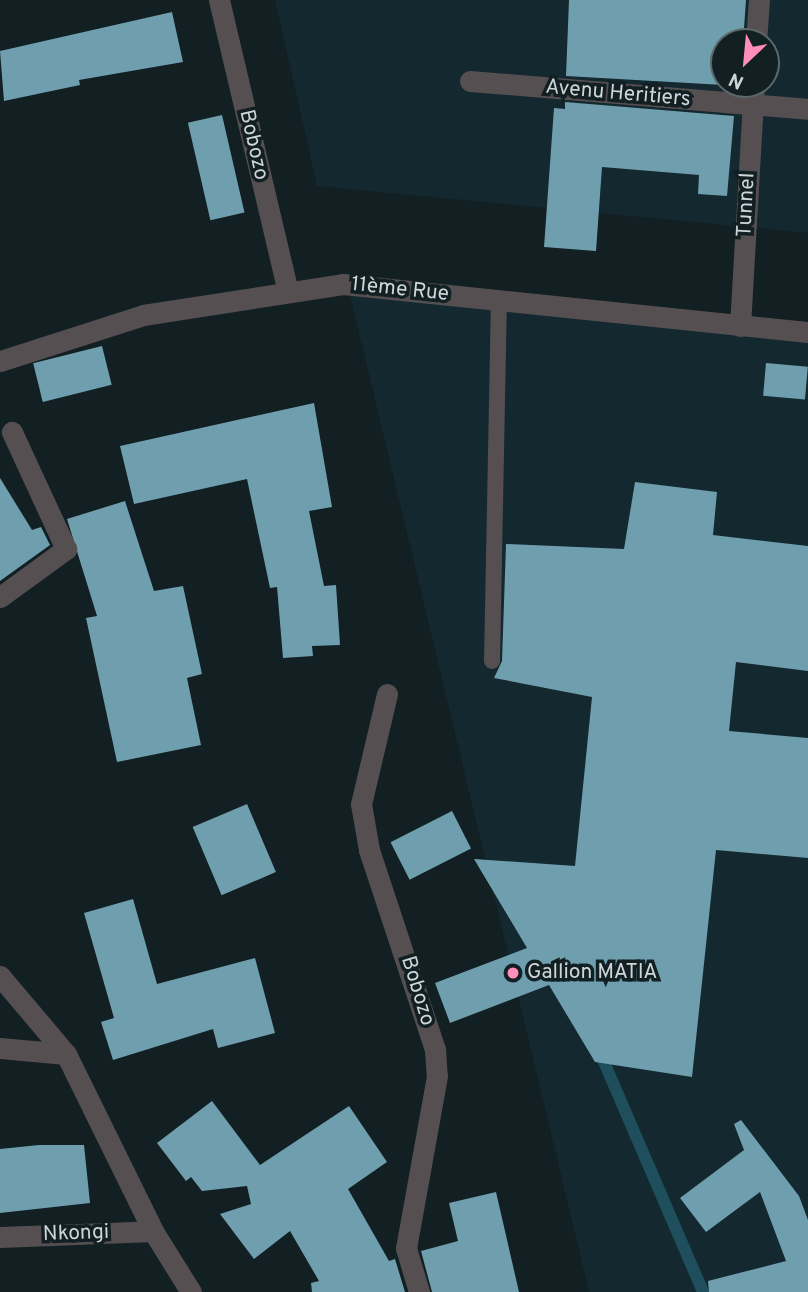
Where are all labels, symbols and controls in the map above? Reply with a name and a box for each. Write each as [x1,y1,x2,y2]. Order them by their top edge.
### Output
north arrow [710,28,780,98]
text: N [725,66,748,94]
street label: Avenu Heritiers [544,75,692,113]
street label: Bobozo [233,107,273,183]
street label: Tunnel [733,172,761,238]
street label: 11ème Rue [350,272,450,308]
street label: Bobozo [395,953,439,1029]
place label: Gallion MATIA [527,960,657,986]
marker: Gallion MATIA [505,965,521,981]
street label: Nkongi [42,1220,110,1248]

